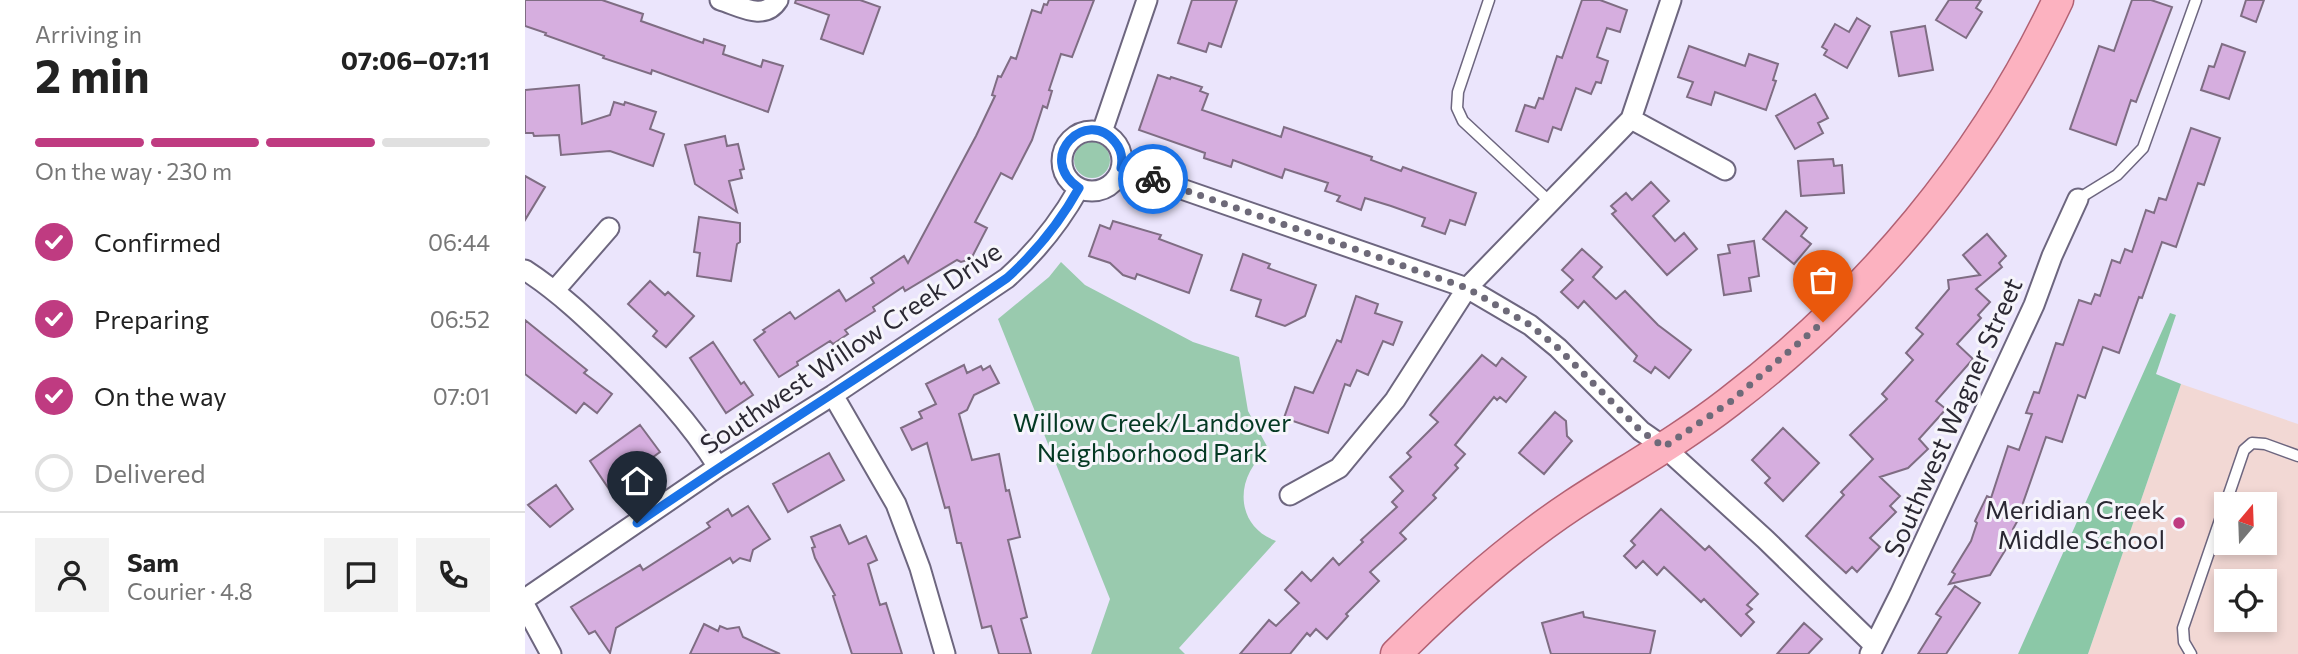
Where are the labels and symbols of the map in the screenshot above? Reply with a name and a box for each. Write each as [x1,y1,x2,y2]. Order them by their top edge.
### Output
courier [1118,144,1188,214]
street label: Southwest Willow Creek Drive [694,235,1006,459]
pin [1793,250,1853,322]
street label: Southwest Wagner Street [1876,273,2028,561]
park label: Willow Creek/Landover Neighborhood Park [1013,406,1291,467]
pin [607,451,667,523]
north arrow [2214,492,2277,555]
place label: Meridian Creek Middle School [1985,493,2165,554]
marker: Meridian Creek Middle School [2171,515,2187,531]

